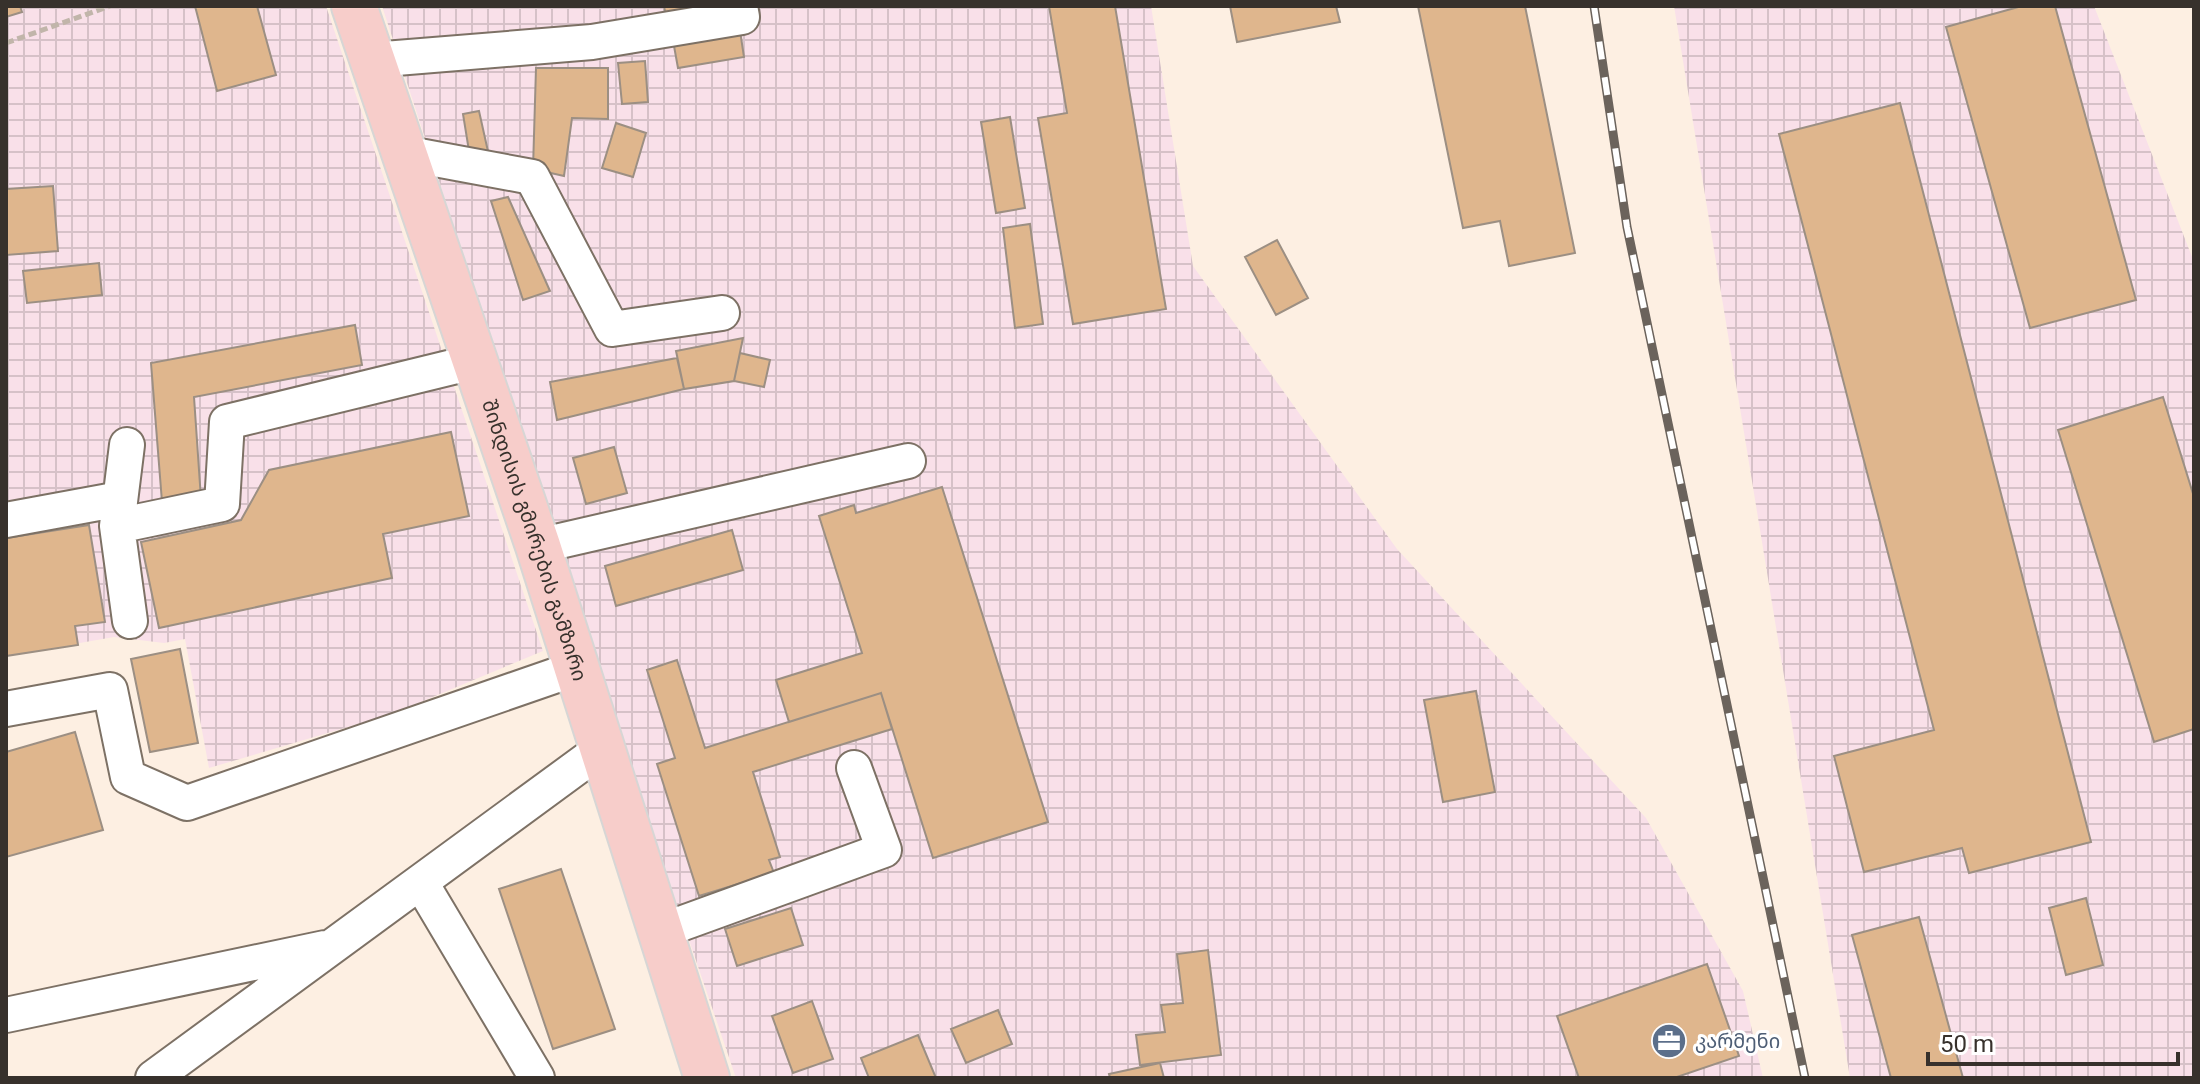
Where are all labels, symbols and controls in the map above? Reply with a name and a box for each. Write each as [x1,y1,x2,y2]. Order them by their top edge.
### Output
street label: შინდისის გმირების გამზირი [477,396,592,684]
scale bar [1928,1016,2178,1066]
office icon: კარმენი [1650,1022,1688,1060]
place label: კარმენი [1695,1029,1780,1053]
text: 50 m [1940,1030,1994,1058]

